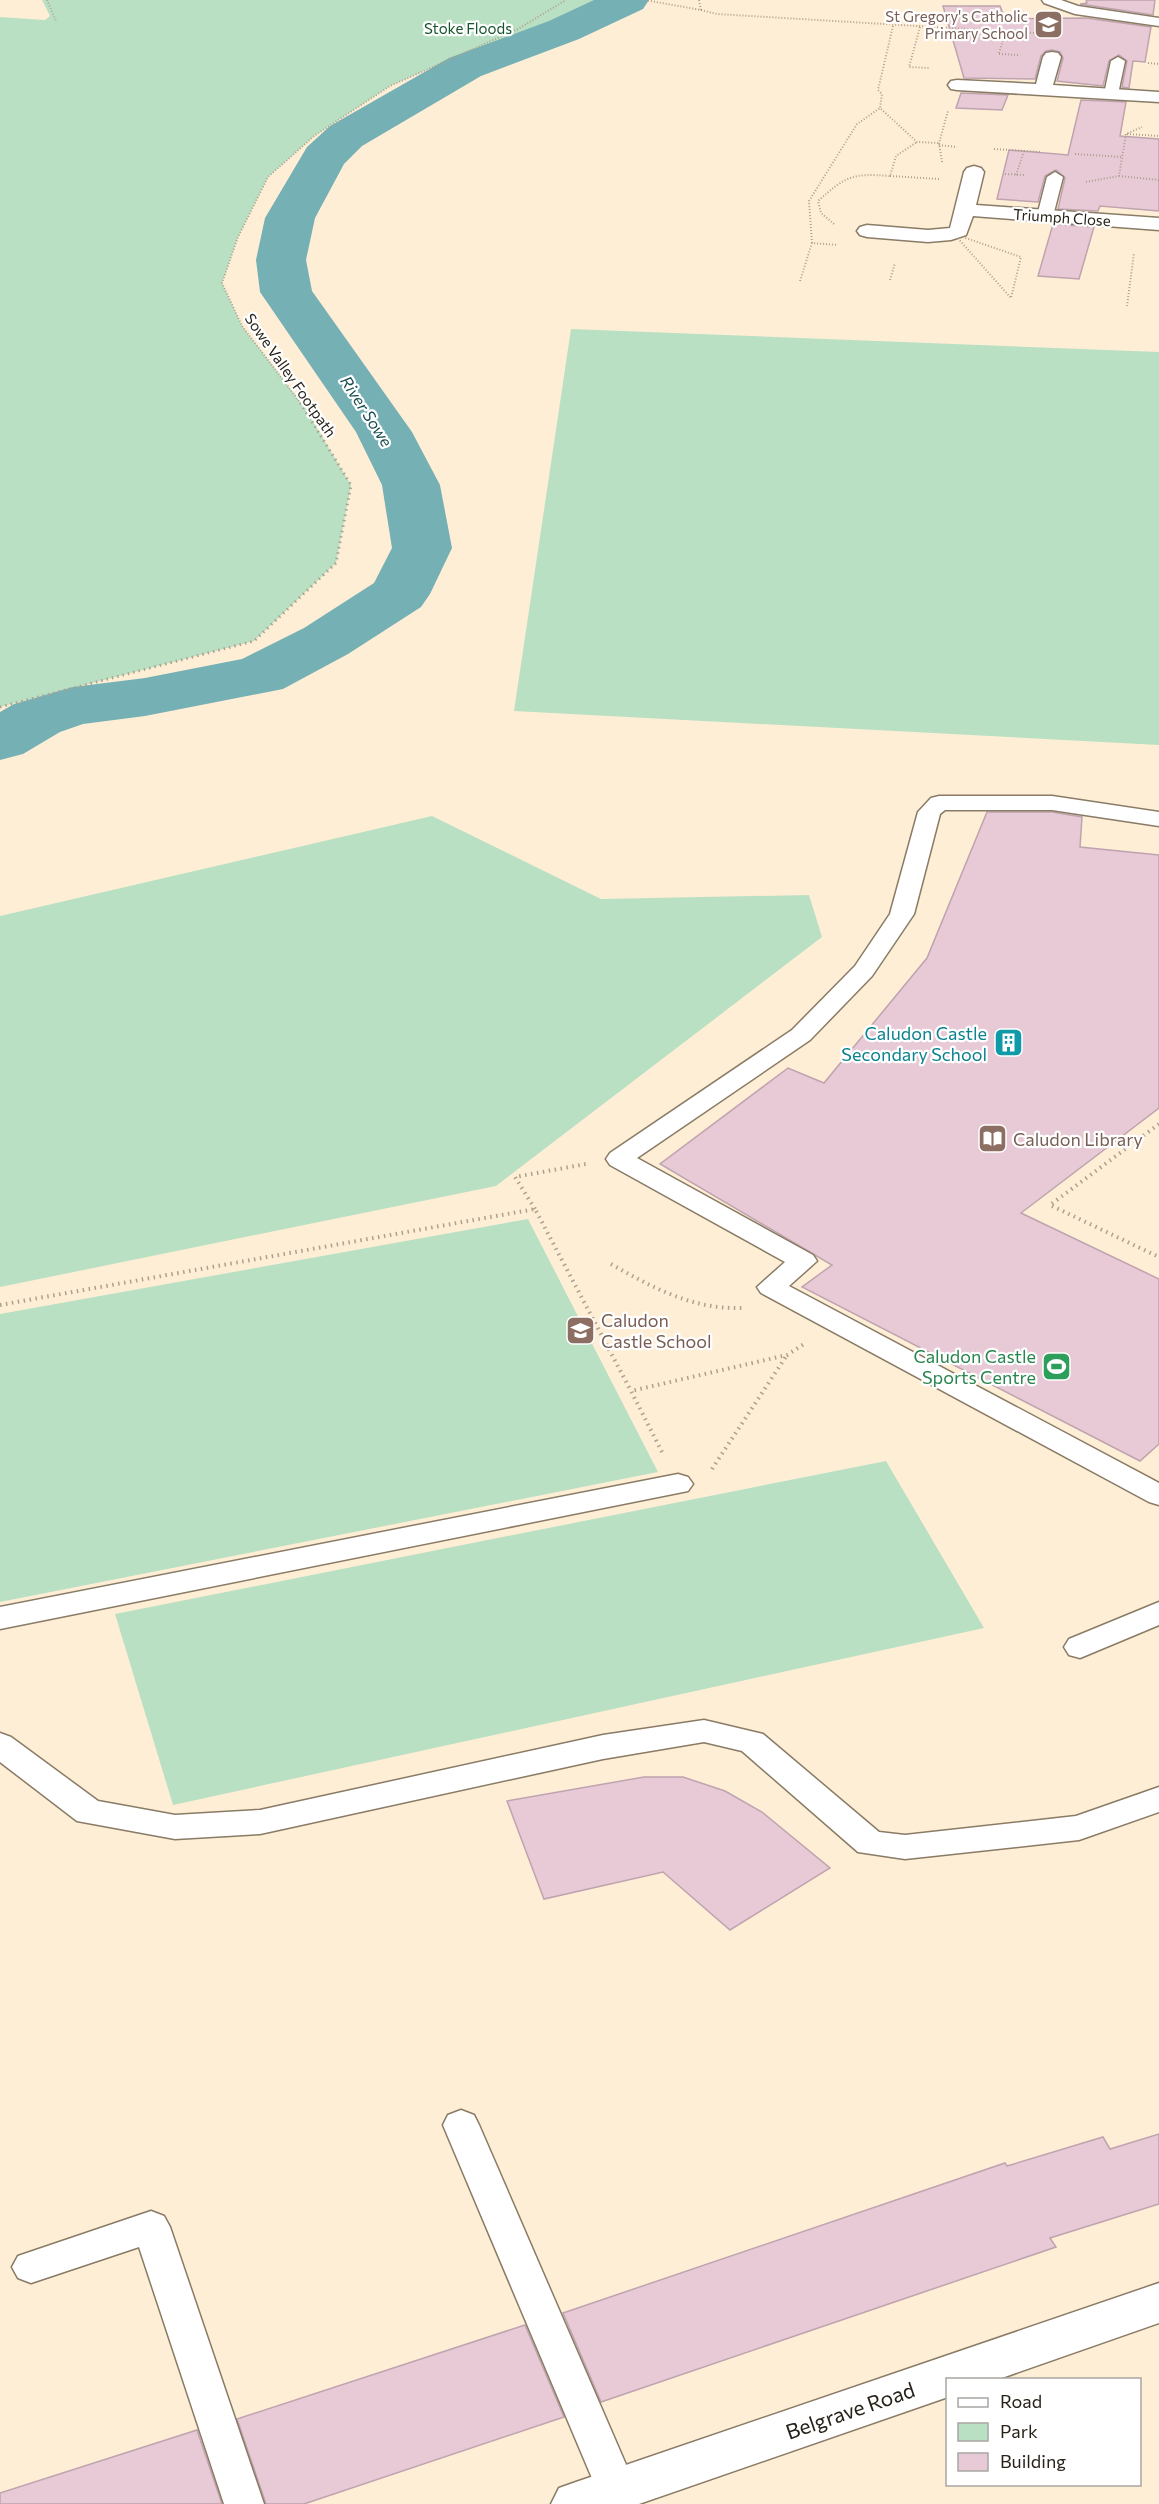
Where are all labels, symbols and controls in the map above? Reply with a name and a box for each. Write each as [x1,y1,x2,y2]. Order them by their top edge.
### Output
place label: St Gregory's Catholic Primary School [885,7,1028,42]
school or university icon: St Gregory's Catholic Primary School [1033,9,1065,41]
park label: Stoke Floods [424,19,512,37]
street label: Triumph Close [1013,205,1111,229]
street label: Sowe Valley Footpath [241,310,341,440]
water label: River Sowe [337,372,397,450]
place label: Caludon Castle Secondary School [841,1022,987,1065]
building icon: Caludon Castle Secondary School [992,1027,1024,1059]
library icon: Caludon Library [976,1123,1008,1155]
place label: Caludon Library [1013,1128,1143,1150]
place label: Caludon Castle School [601,1309,712,1352]
school or university icon: Caludon Castle School [564,1314,596,1346]
place label: Caludon Castle Sports Centre [913,1345,1036,1388]
sports icon: Caludon Castle Sports Centre [1041,1350,1073,1382]
street label: Belgrave Road [782,2376,918,2444]
legend [946,2378,1141,2486]
text: Road [1000,2390,1042,2412]
text: Park [1000,2420,1038,2442]
text: Building [1000,2450,1066,2472]

